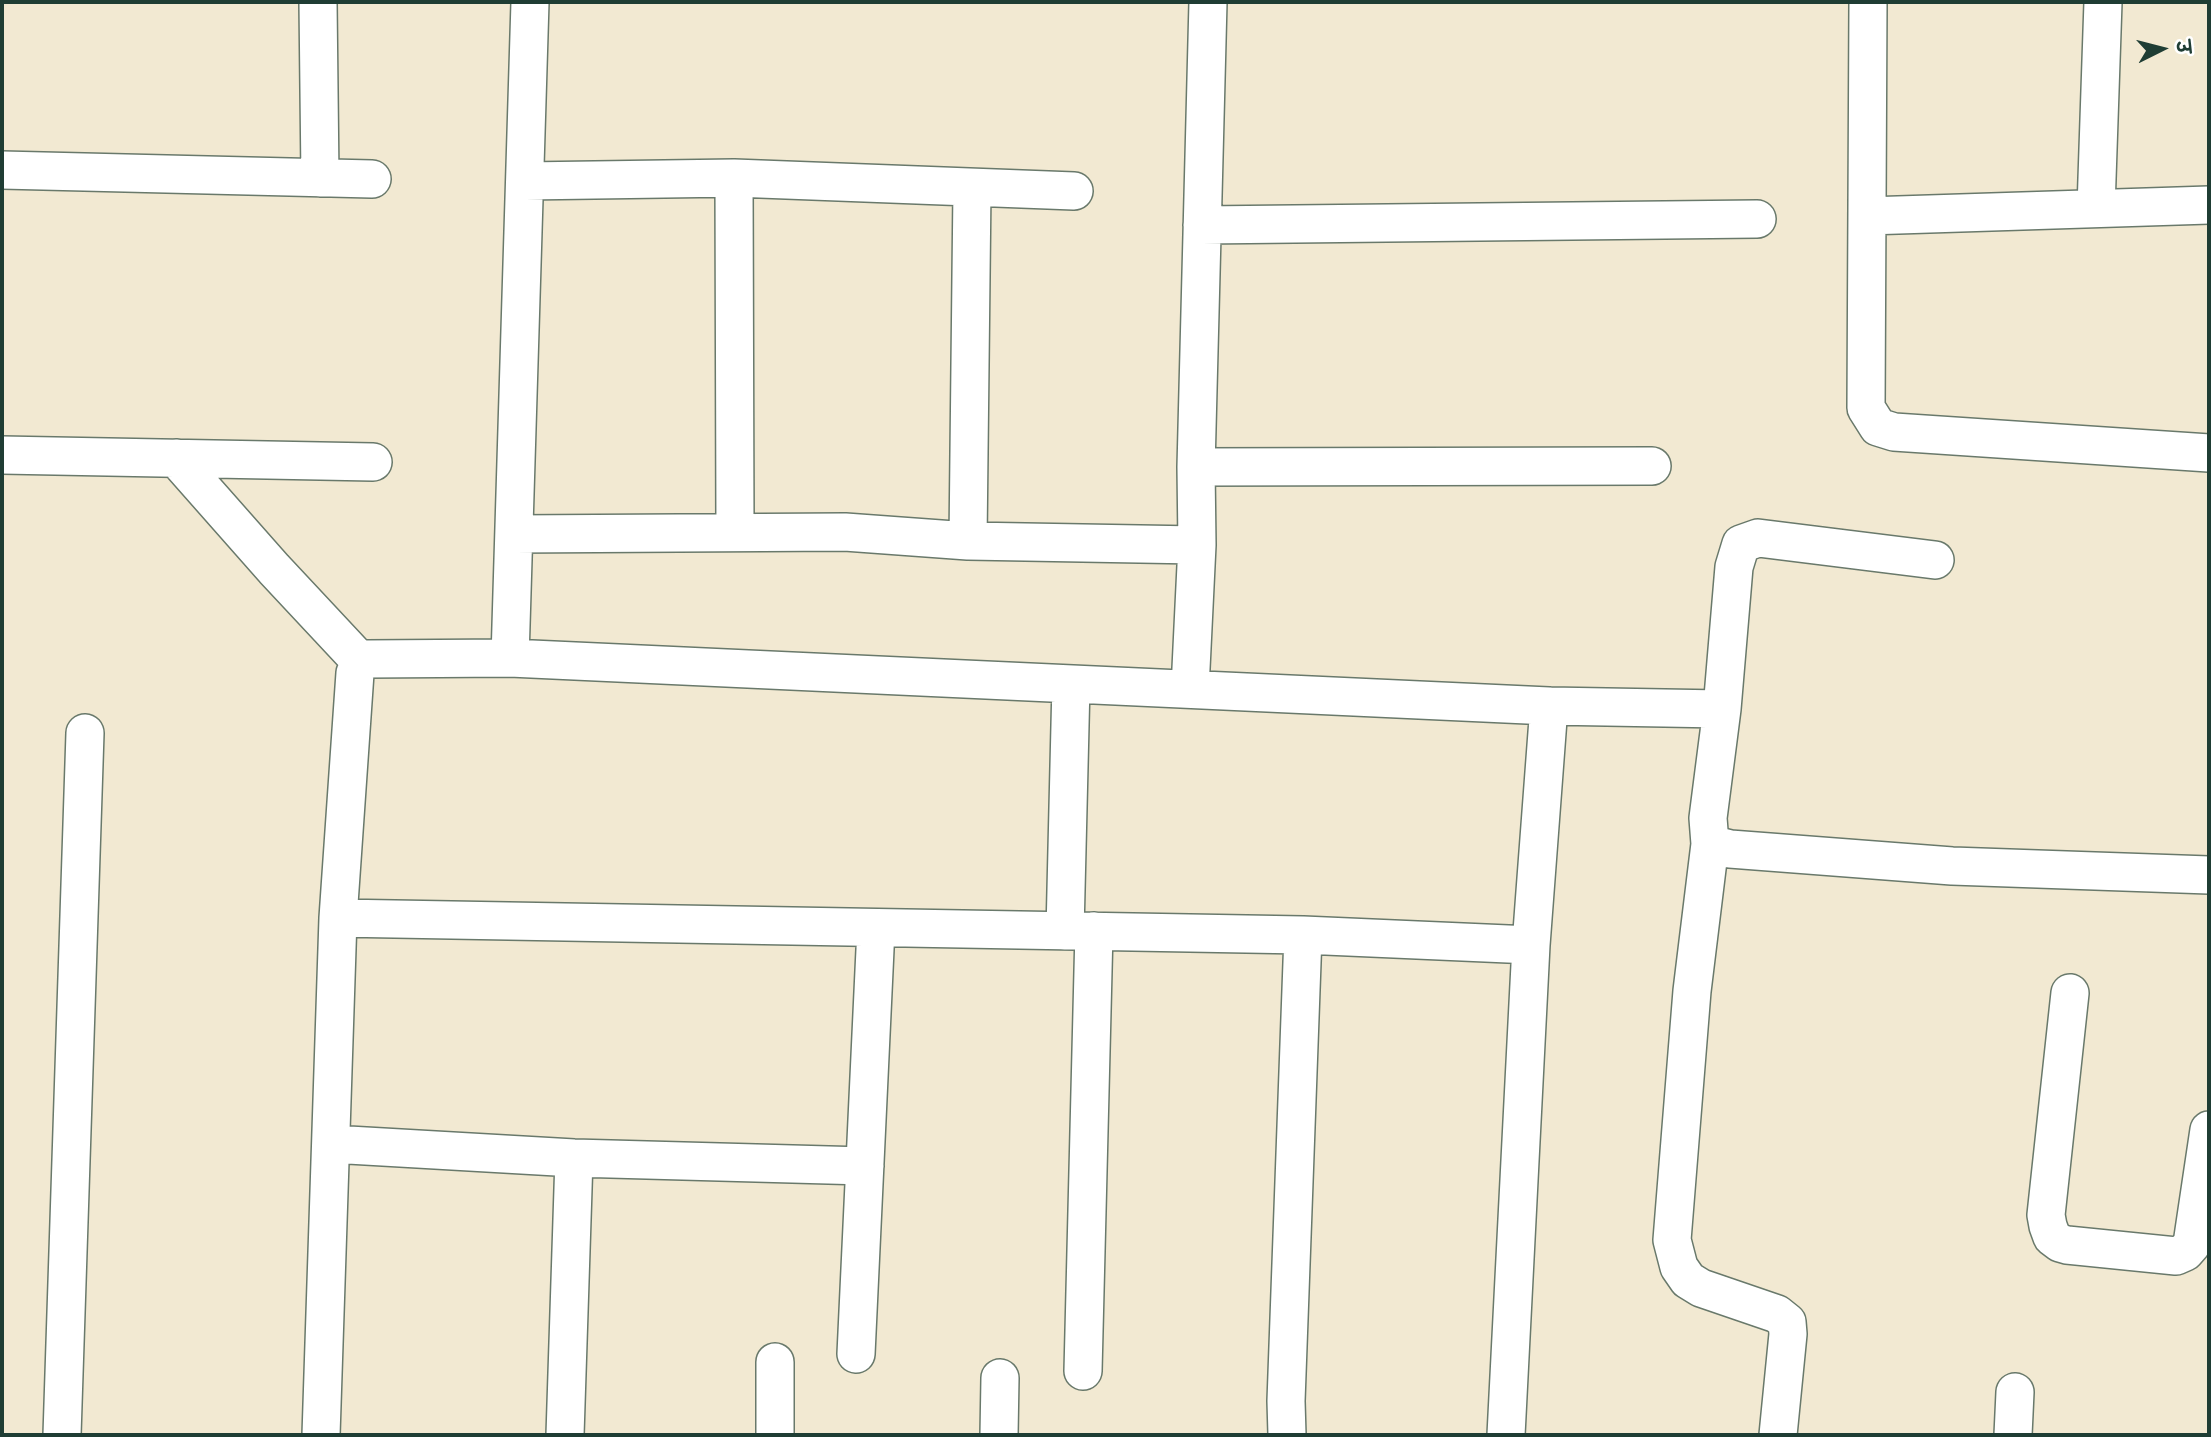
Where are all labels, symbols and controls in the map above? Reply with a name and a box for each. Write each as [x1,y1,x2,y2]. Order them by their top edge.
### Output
north arrow [2127,14,2197,84]
text: उ [2170,39,2195,54]

